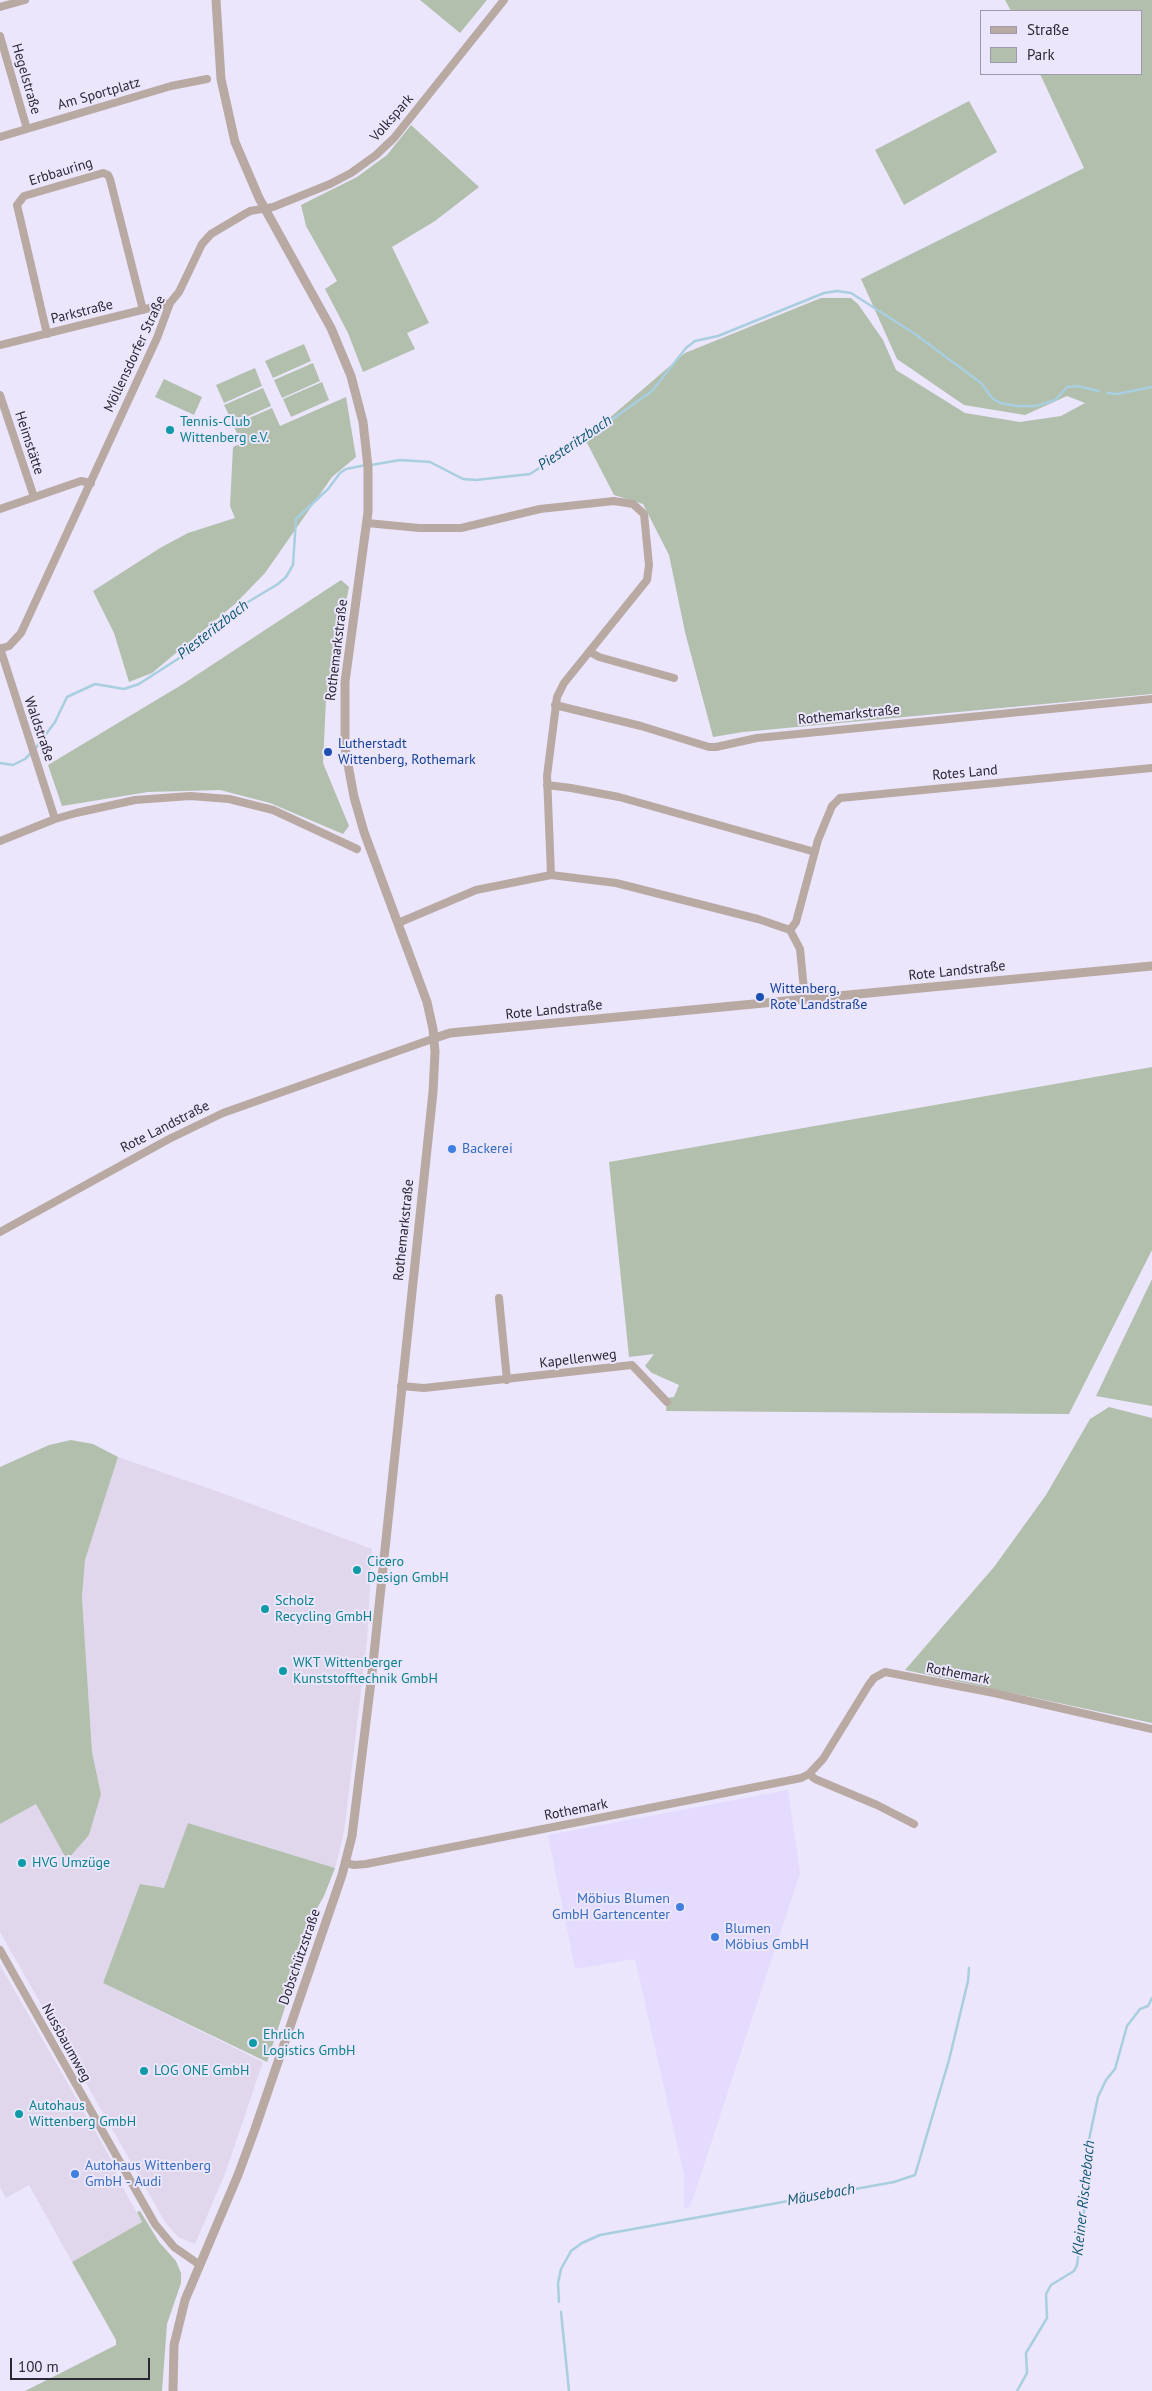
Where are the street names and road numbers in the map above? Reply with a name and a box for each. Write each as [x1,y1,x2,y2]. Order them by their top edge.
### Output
street label: Hegelstraße [8,42,44,116]
street label: Am Sportplatz [56,74,142,114]
street label: Volkspark [367,91,417,145]
street label: Erbbauring [27,154,95,190]
street label: Möllensdorfer Straße [101,293,169,415]
street label: Parkstraße [49,296,115,328]
street label: Heimstätte [11,409,47,477]
street label: Rothemarkstraße [322,598,352,702]
street label: Waldstraße [20,694,58,764]
street label: Rothemarkstraße [797,701,901,729]
street label: Rotes Land [932,762,998,784]
street label: Rote Landstraße [908,958,1006,984]
street label: Rote Landstraße [505,997,603,1023]
street label: Rote Landstraße [118,1097,212,1157]
street label: Rothemarkstraße [390,1178,418,1282]
street label: Kapellenweg [539,1346,617,1372]
street label: Rothemark [925,1660,991,1688]
street label: Rothemark [543,1796,609,1824]
street label: Dobschützstraße [276,1907,324,2007]
street label: Nussbaumweg [38,2001,94,2085]

